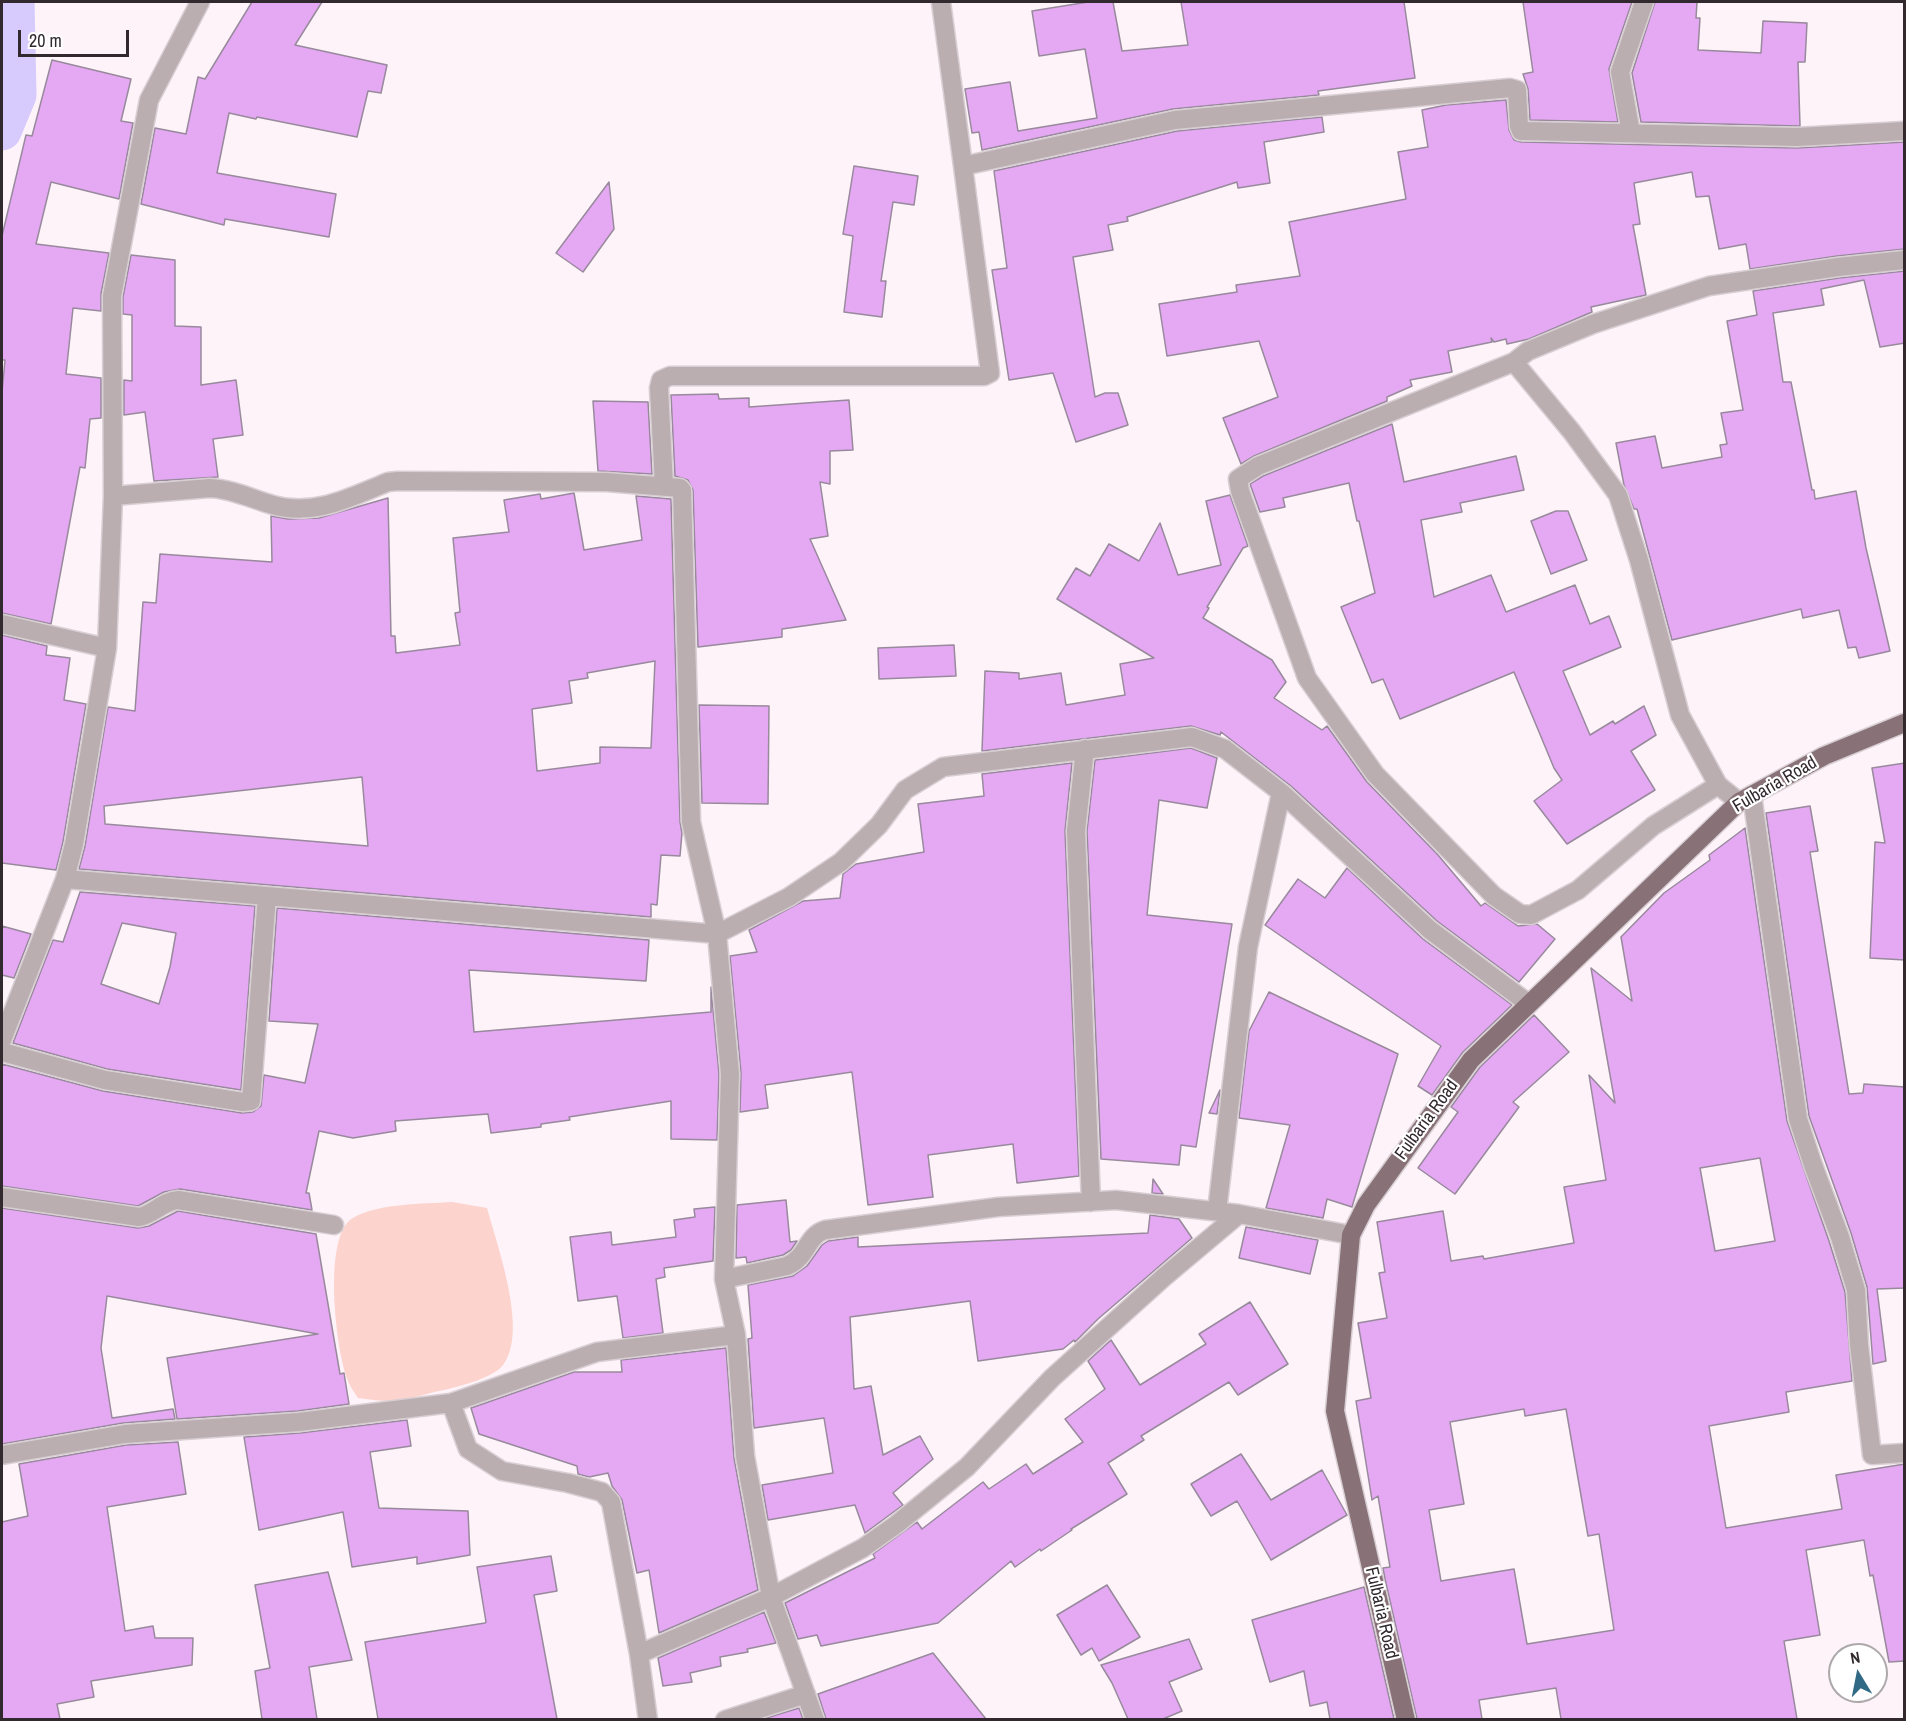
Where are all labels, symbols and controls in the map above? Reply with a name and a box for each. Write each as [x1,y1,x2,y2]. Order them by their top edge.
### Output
scale bar [21,18,132,56]
text: 20 m [29,28,62,53]
street label: Fulbaria Road [1729,752,1821,818]
street label: Fulbaria Road [1391,1076,1463,1164]
street label: Fulbaria Road [1360,1565,1402,1661]
north arrow [1828,1643,1888,1703]
text: N [1849,1646,1862,1669]

